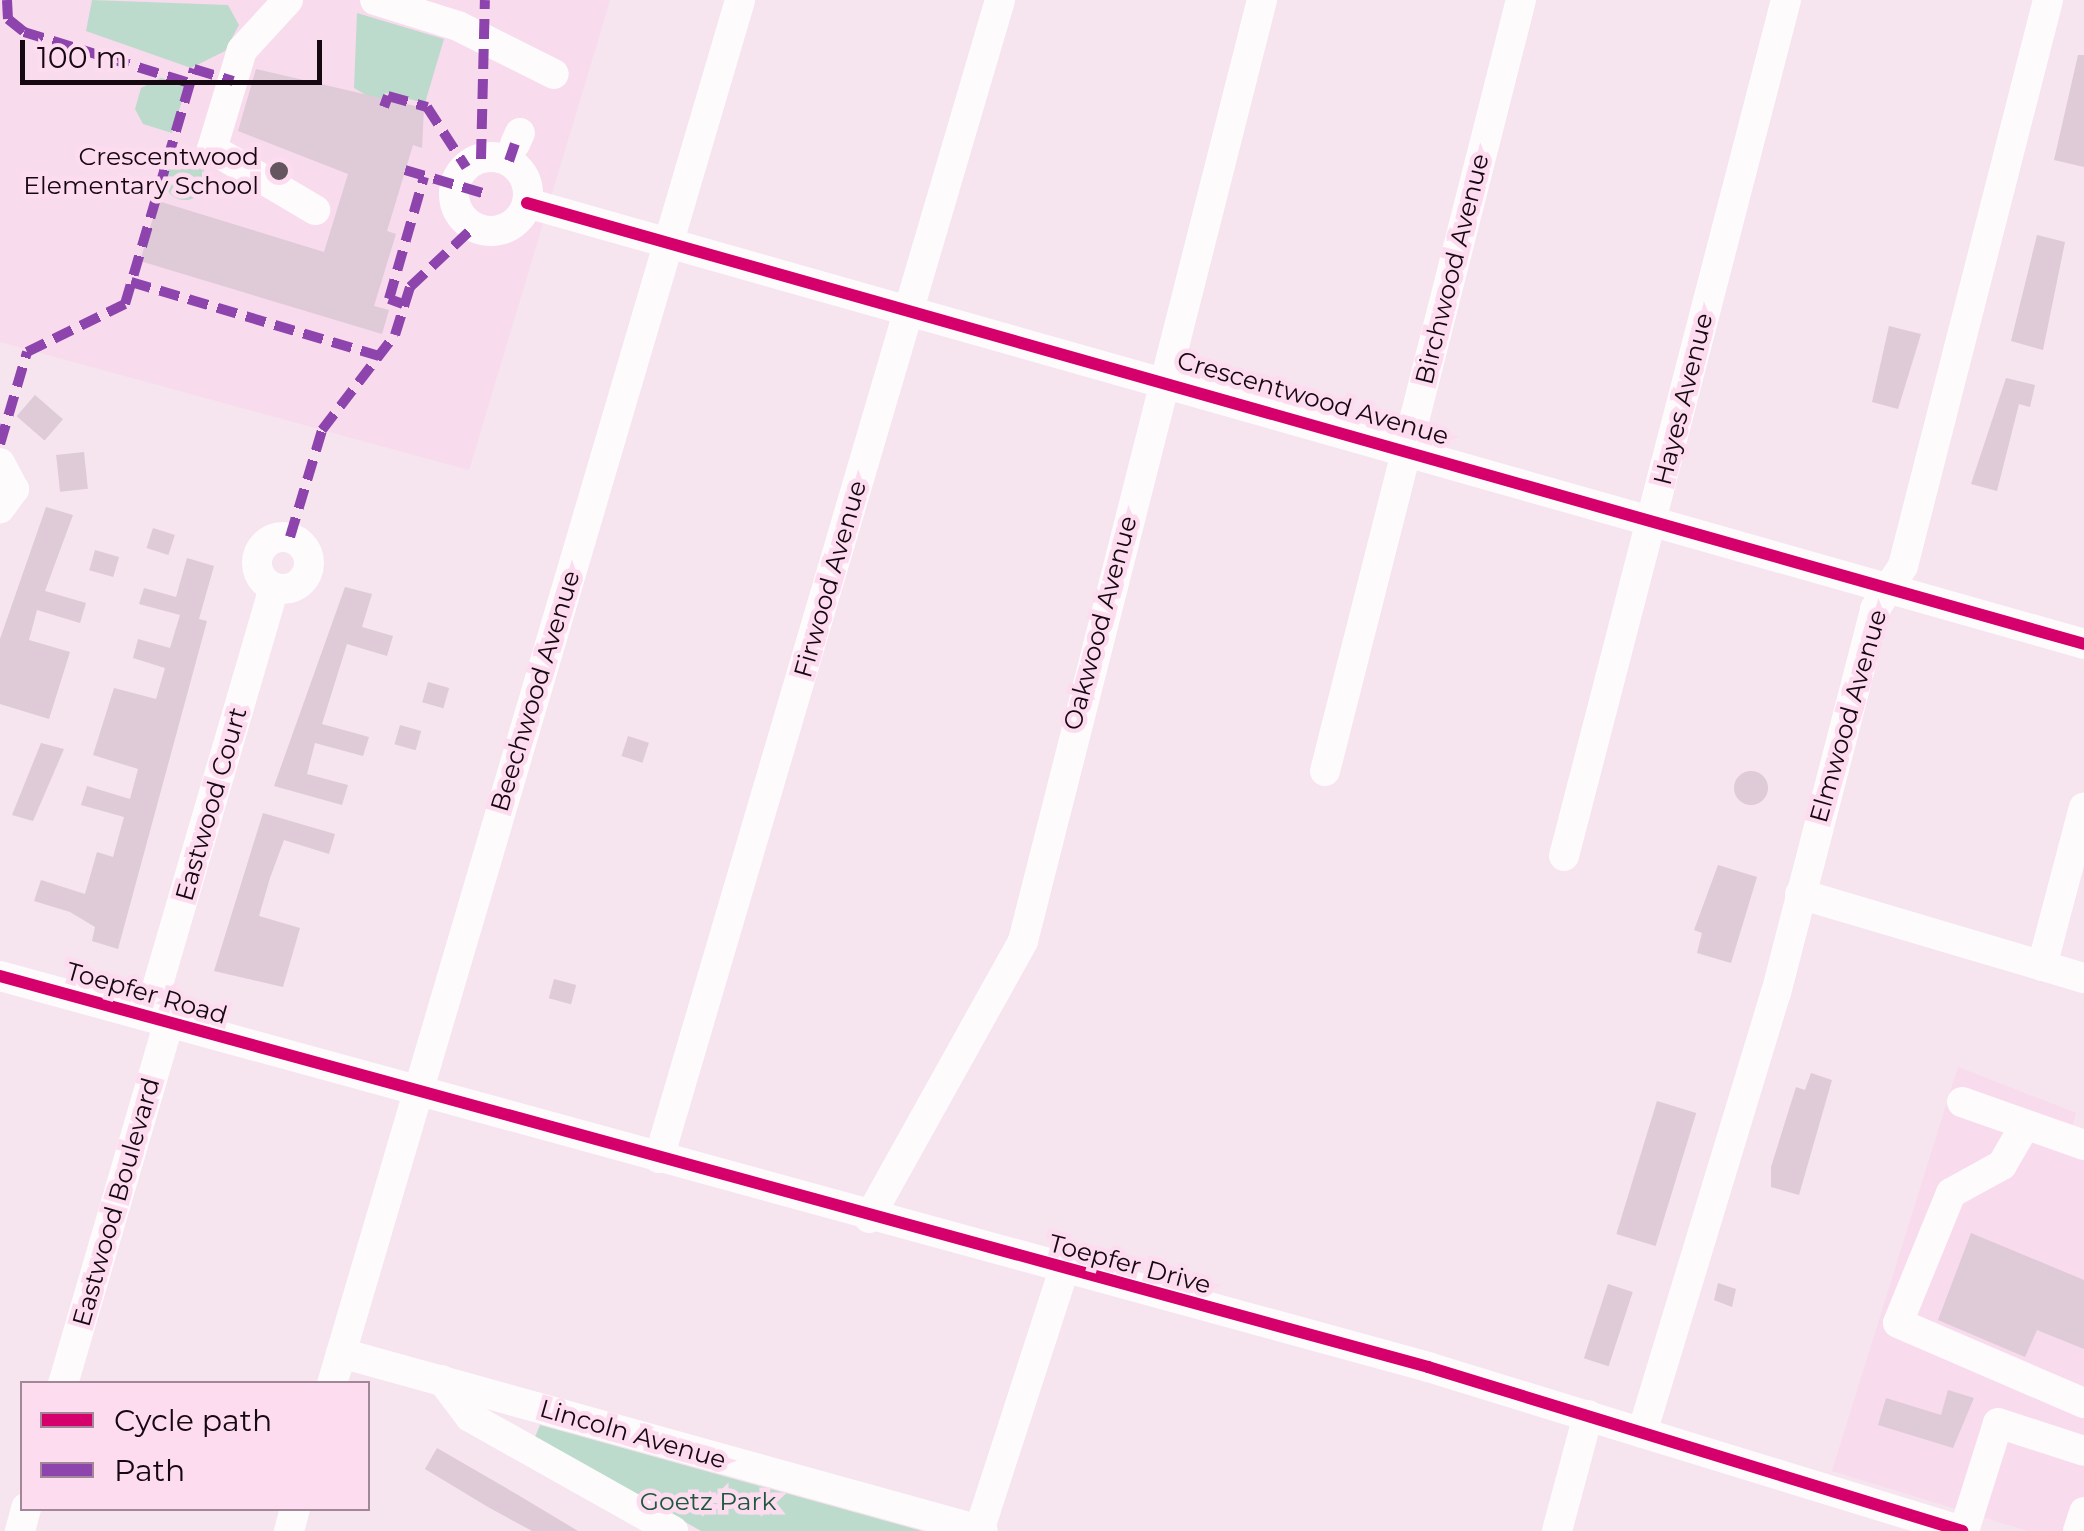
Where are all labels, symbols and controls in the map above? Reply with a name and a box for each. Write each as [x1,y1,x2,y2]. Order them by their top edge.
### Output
scale bar [25,20,328,82]
text: 100 m [37,39,127,76]
place label: Crescentwood Elementary School [23,142,259,201]
street label: Birchwood Avenue [1409,151,1495,387]
marker: Crescentwood Elementary School [268,160,290,182]
street label: Hayes Avenue [1647,310,1719,488]
street label: Crescentwood Avenue [1174,345,1452,451]
street label: Firwood Avenue [788,477,872,681]
street label: Oakwood Avenue [1057,512,1143,734]
street label: Beechwood Avenue [484,567,586,815]
street label: Elmwood Avenue [1803,606,1893,826]
street label: Eastwood Court [169,704,253,904]
street label: Toepfer Road [63,956,231,1030]
street label: Eastwood Boulevard [66,1074,166,1330]
street label: Toepfer Drive [1046,1228,1214,1300]
legend [20,1381,370,1511]
street label: Lincoln Avenue [536,1393,730,1475]
text: Cycle path [114,1402,272,1439]
text: Path [114,1452,185,1489]
park label: Goetz Park [640,1486,776,1516]

